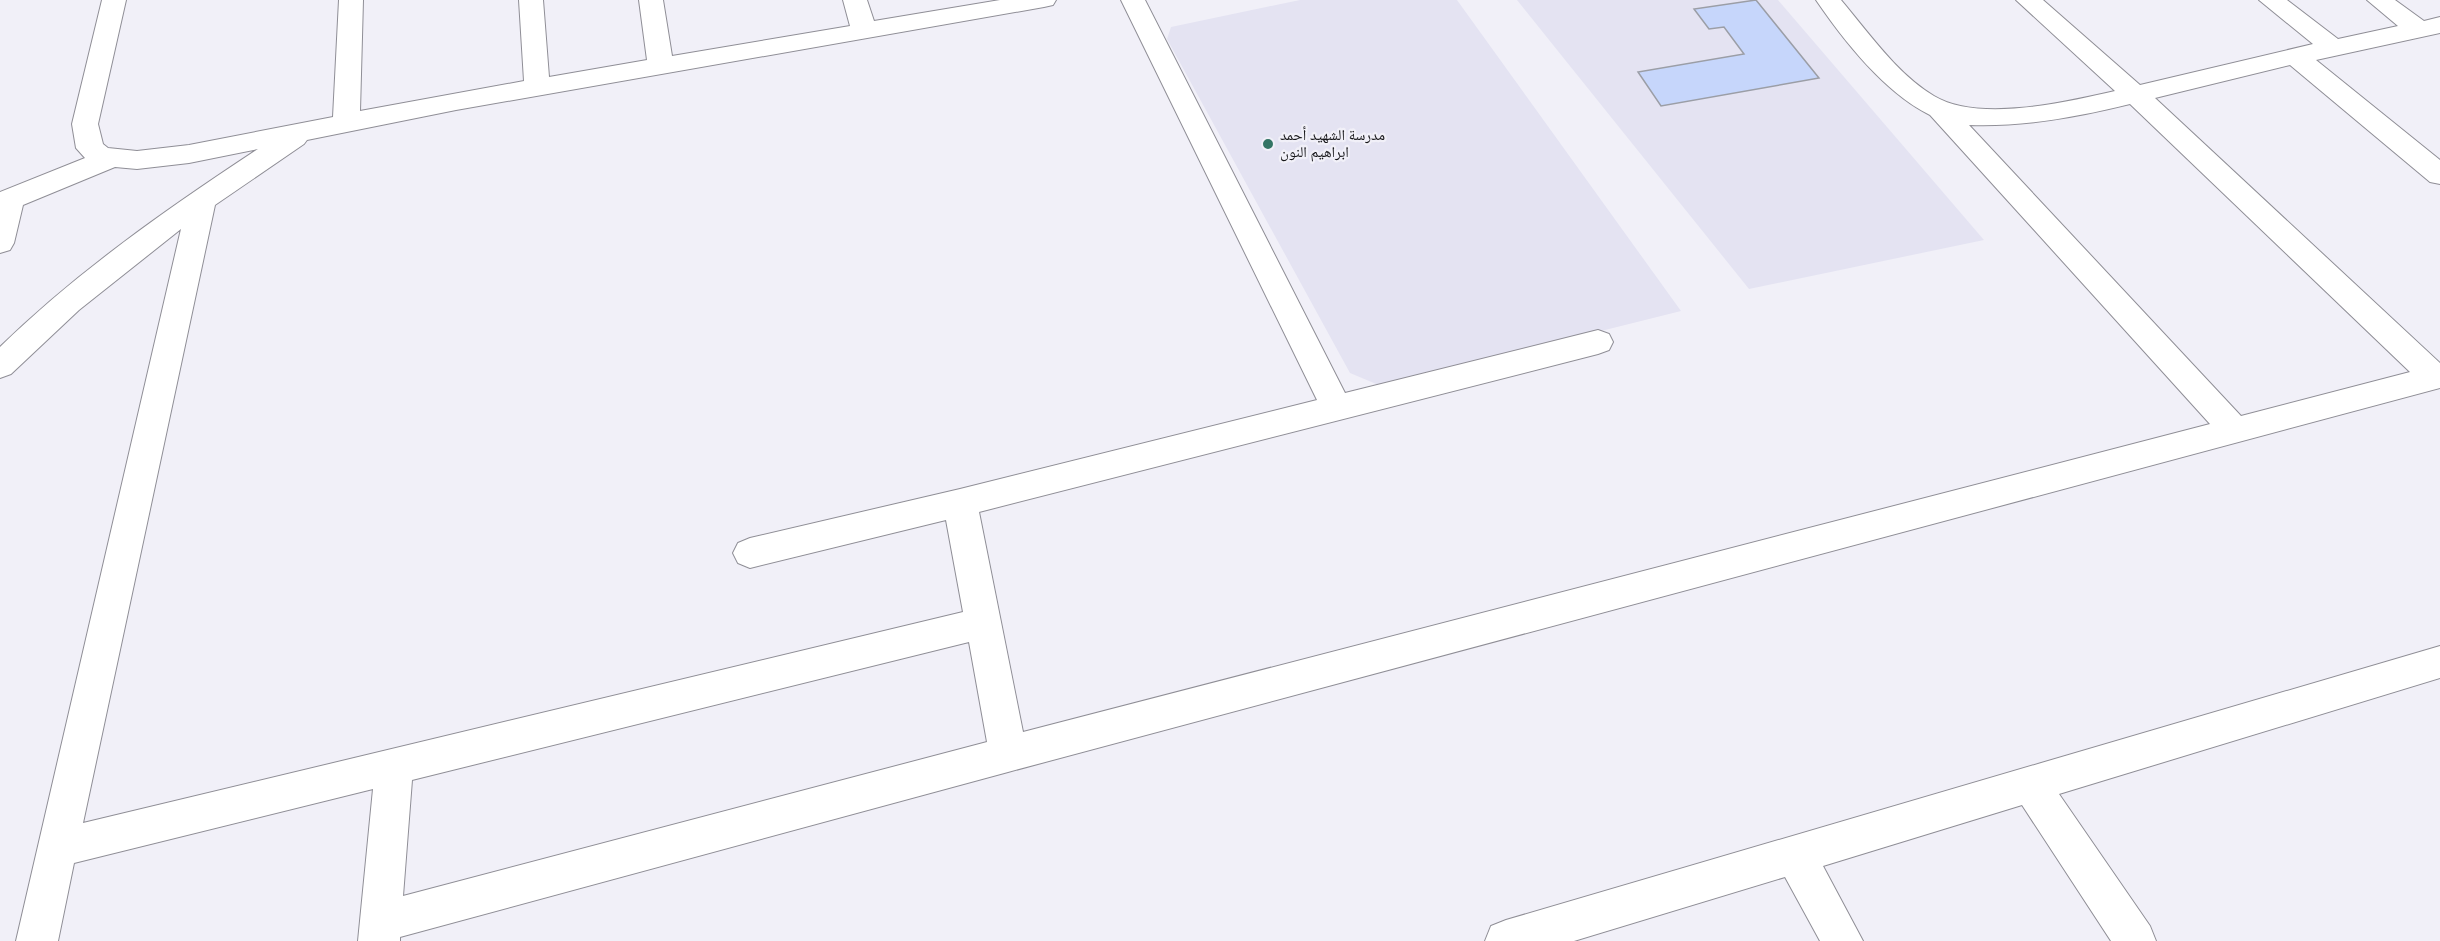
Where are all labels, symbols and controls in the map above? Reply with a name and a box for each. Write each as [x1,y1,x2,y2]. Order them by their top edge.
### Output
place label: مدرسة الشهيد أحمد ابراهيم النون [1280,126,1385,162]
marker: مدرسة الشهيد أحمد ابراهيم النون [1261,137,1275,151]

